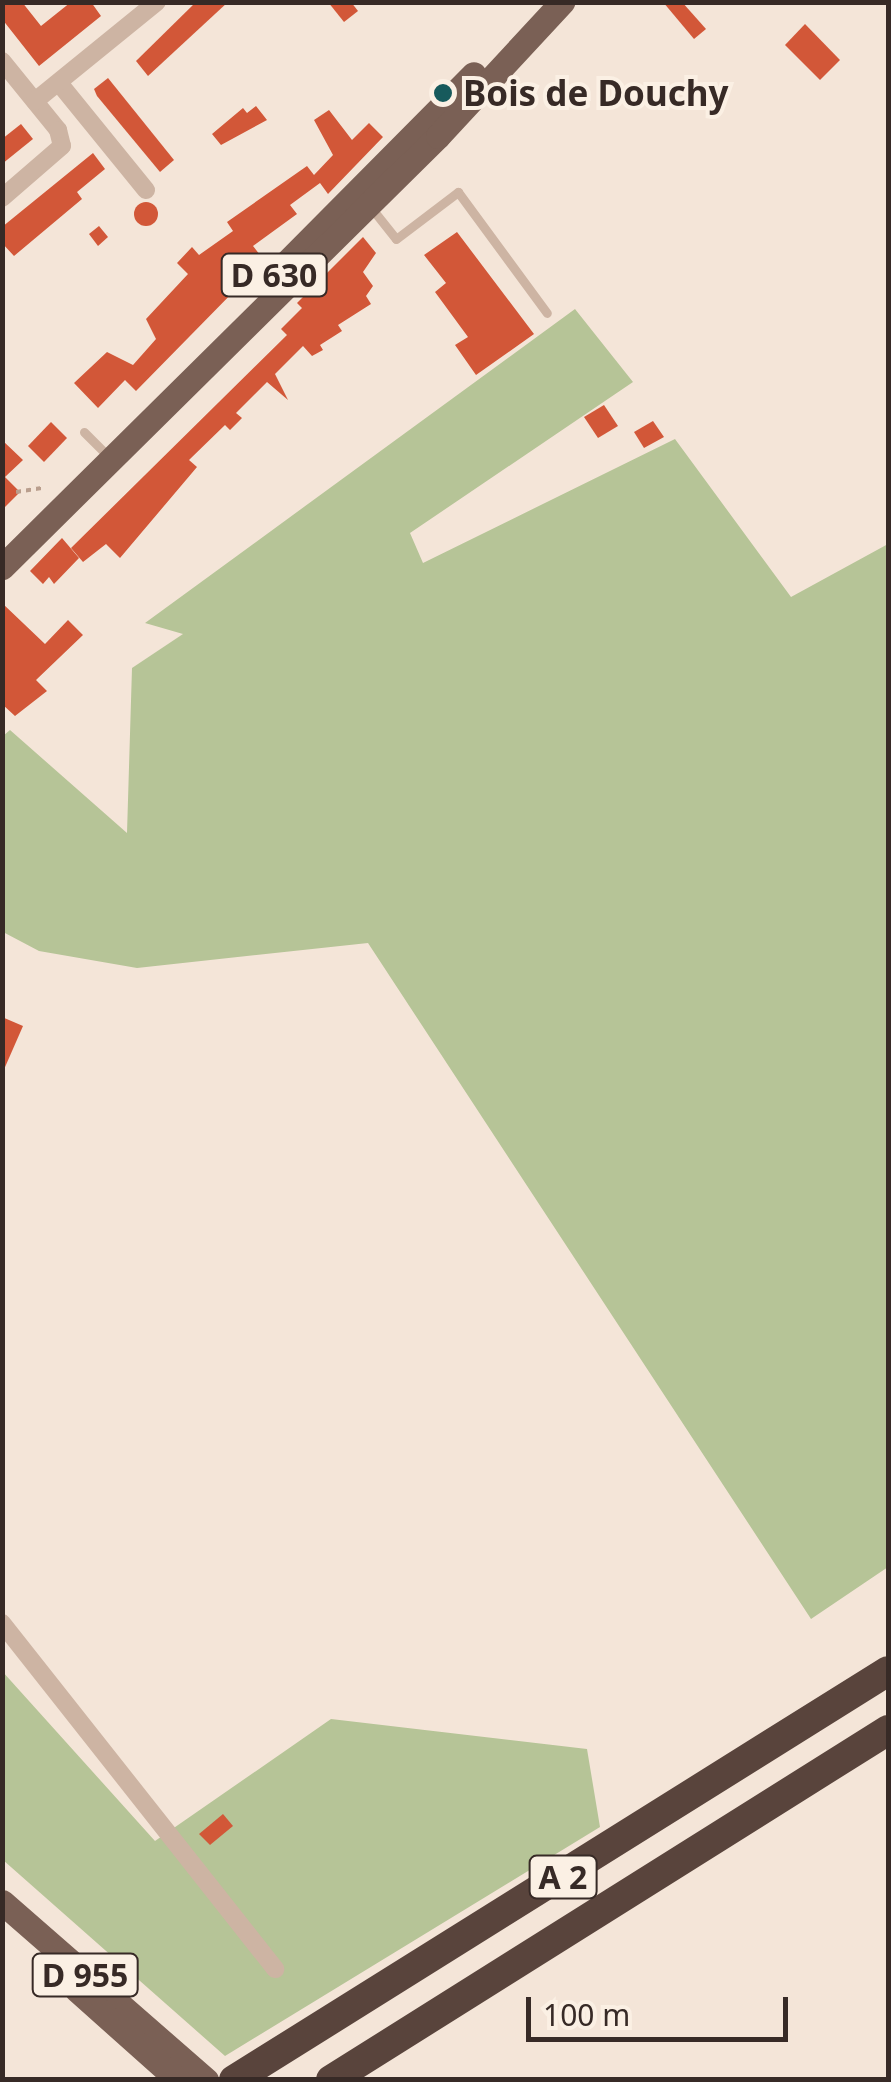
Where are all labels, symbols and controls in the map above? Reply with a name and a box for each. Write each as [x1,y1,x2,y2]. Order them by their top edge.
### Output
place label: Bois de Douchy [463,72,728,114]
marker: Bois de Douchy [432,82,454,104]
road number: D 630 [219,248,329,302]
road number: A 2 [528,1850,598,1904]
road number: D 955 [30,1948,140,2002]
scale bar [531,1977,794,2039]
text: 100 m [543,1994,630,2035]

